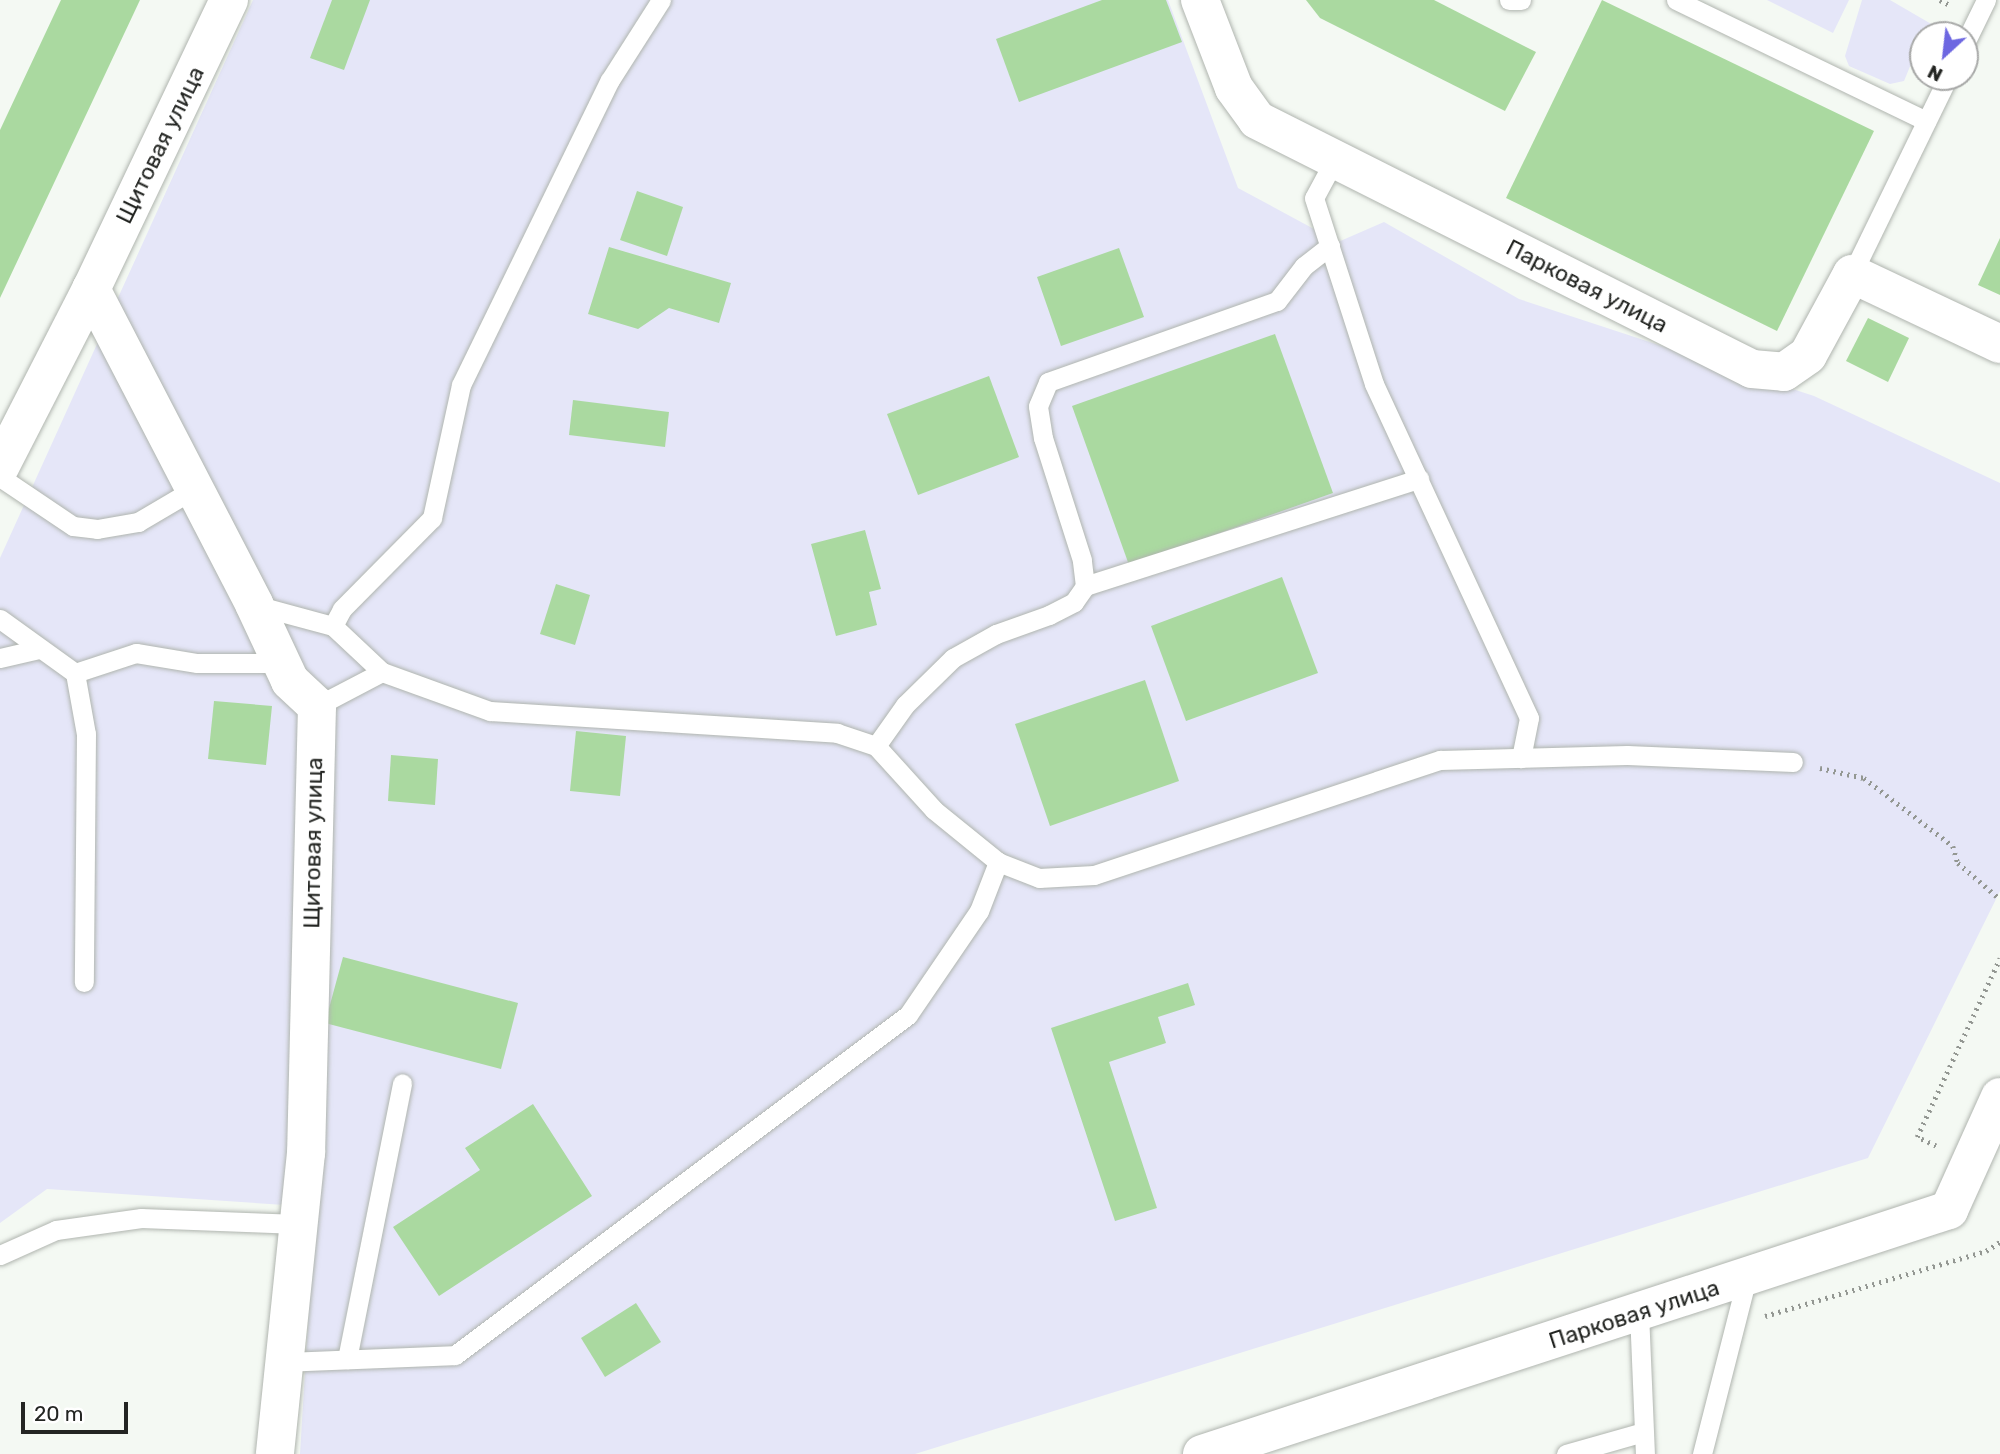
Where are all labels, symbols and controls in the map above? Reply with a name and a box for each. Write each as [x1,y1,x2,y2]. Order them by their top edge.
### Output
north arrow [1909,21,1979,91]
text: N [1924,60,1946,87]
street label: Щитовая улица [110,62,210,228]
street label: Парковая улица [1502,233,1672,339]
street label: Щитовая улица [298,757,328,929]
street label: Парковая улица [1545,1273,1723,1355]
scale bar [24,1388,131,1432]
text: 20 m [34,1401,83,1426]

